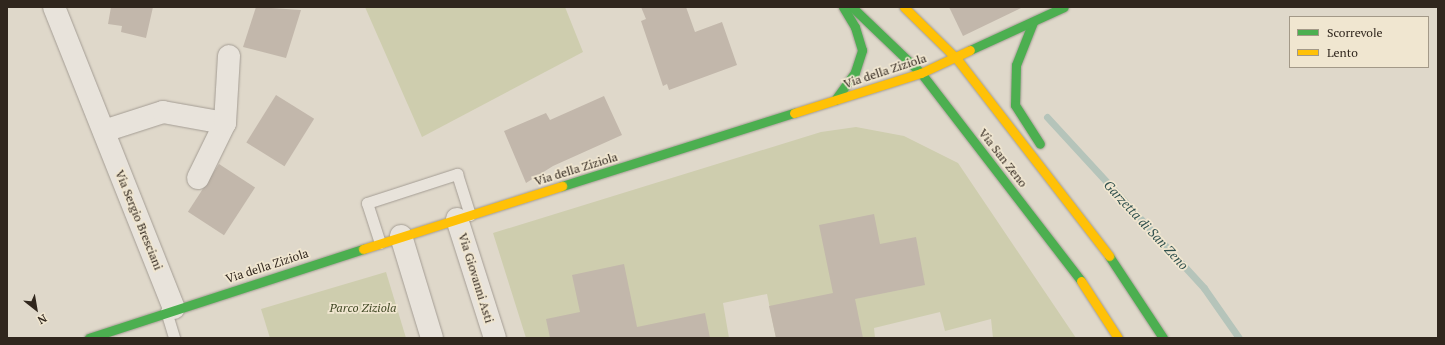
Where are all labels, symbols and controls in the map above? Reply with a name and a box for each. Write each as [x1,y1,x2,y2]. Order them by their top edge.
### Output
legend [1289,16,1429,68]
text: Scorrevole [1327,25,1383,40]
text: Lento [1327,45,1358,60]
street label: Via della Ziziola [842,51,928,91]
street label: Via San Zeno [976,126,1030,190]
street label: Via della Ziziola [533,149,619,189]
street label: Via Sergio Bresciani [112,168,166,272]
water label: Garzetta di San Zeno [1101,177,1191,273]
street label: Via Giovanni Asti [455,231,497,325]
street label: Via della Ziziola [224,246,310,286]
north arrow [16,289,56,329]
park label: Parco Ziziola [329,301,397,315]
text: N [35,311,49,327]

